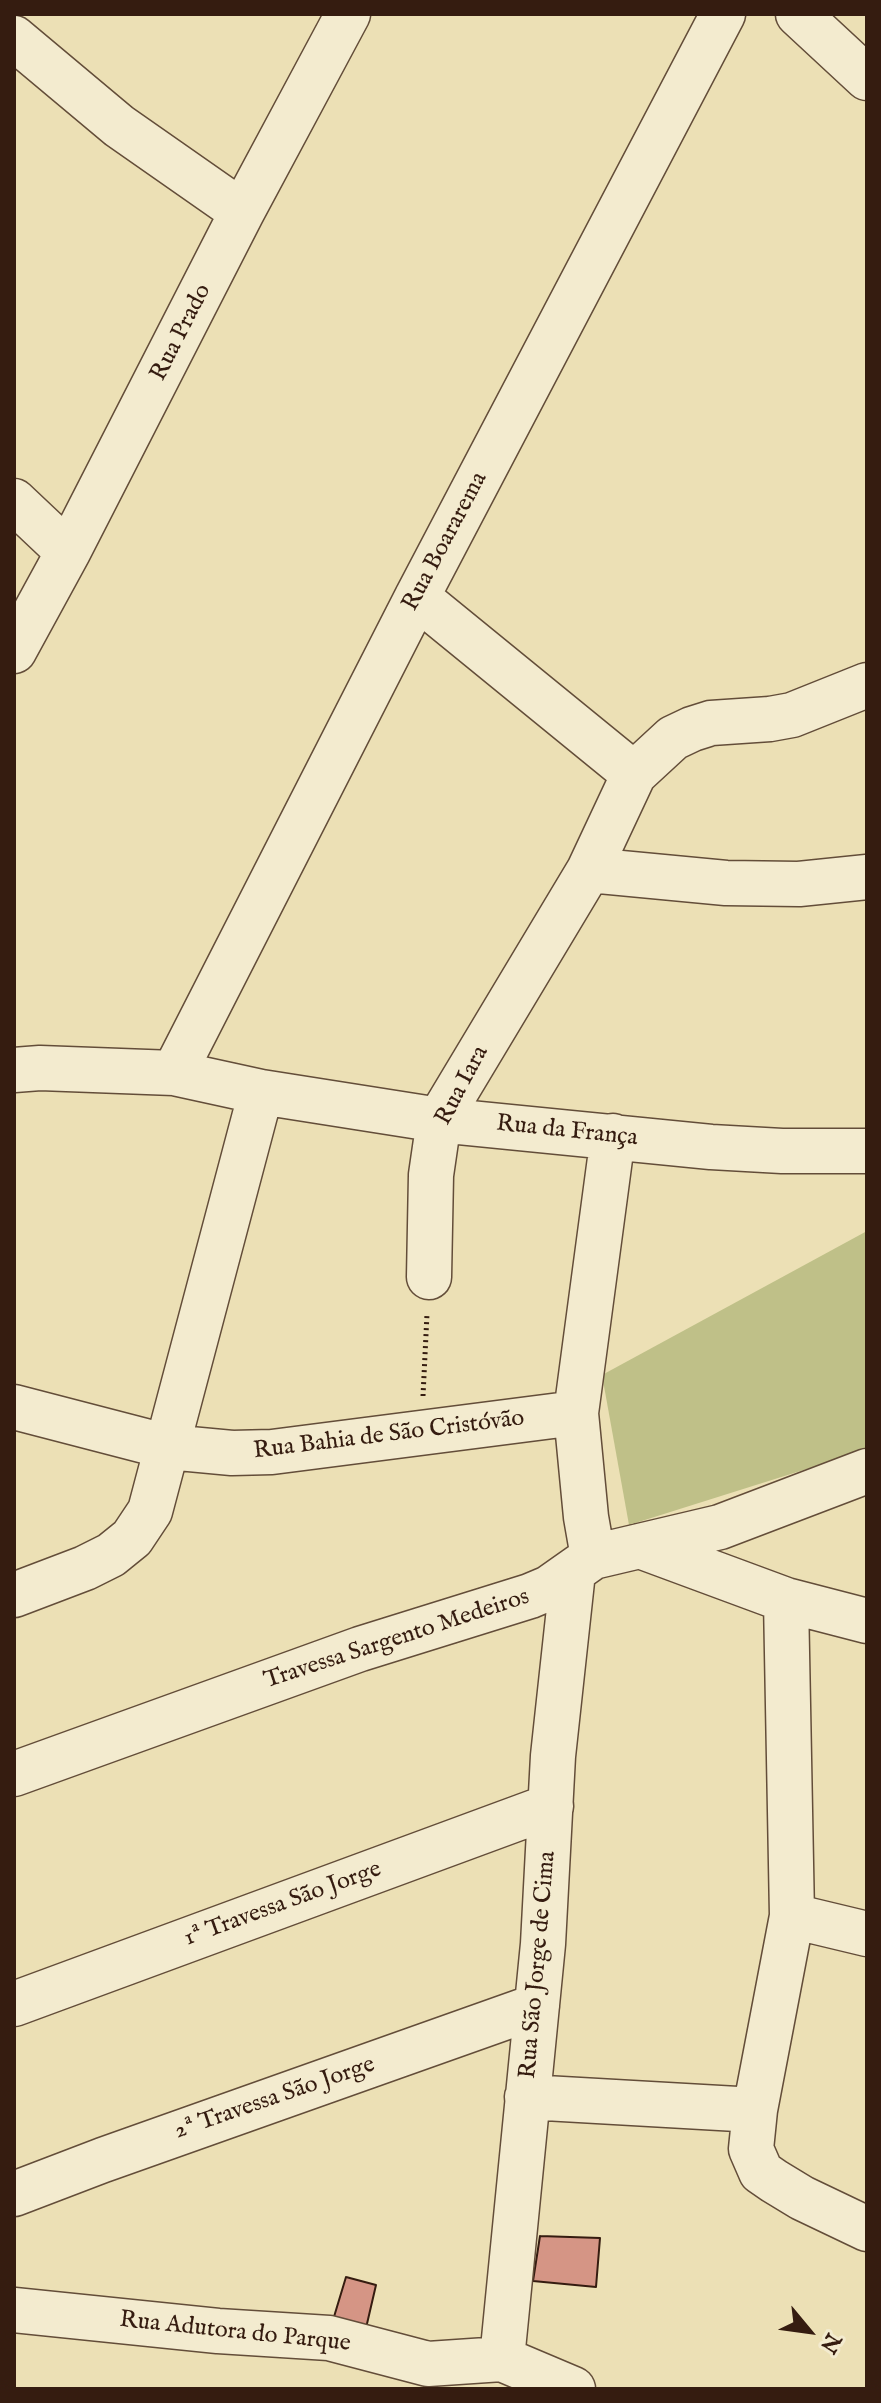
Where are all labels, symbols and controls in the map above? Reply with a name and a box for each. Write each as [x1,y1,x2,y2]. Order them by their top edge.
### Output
street label: Rua Prado [145,280,219,386]
street label: Rua Boararema [397,468,495,616]
street label: Rua Iara [430,1041,496,1131]
street label: Rua da França [495,1110,639,1154]
street label: Rua Bahia de São Cristóvão [252,1405,526,1467]
street label: Travessa Sargento Medeiros [261,1584,533,1696]
street label: Rua São Jorge de Cima [515,1850,563,2080]
street label: 1ª Travessa São Jorge [181,1856,385,1954]
street label: 2ª Travessa São Jorge [171,2051,379,2147]
north arrow [769,2291,849,2371]
street label: Rua Adutora do Parque [118,2307,352,2359]
text: N [813,2328,847,2358]

